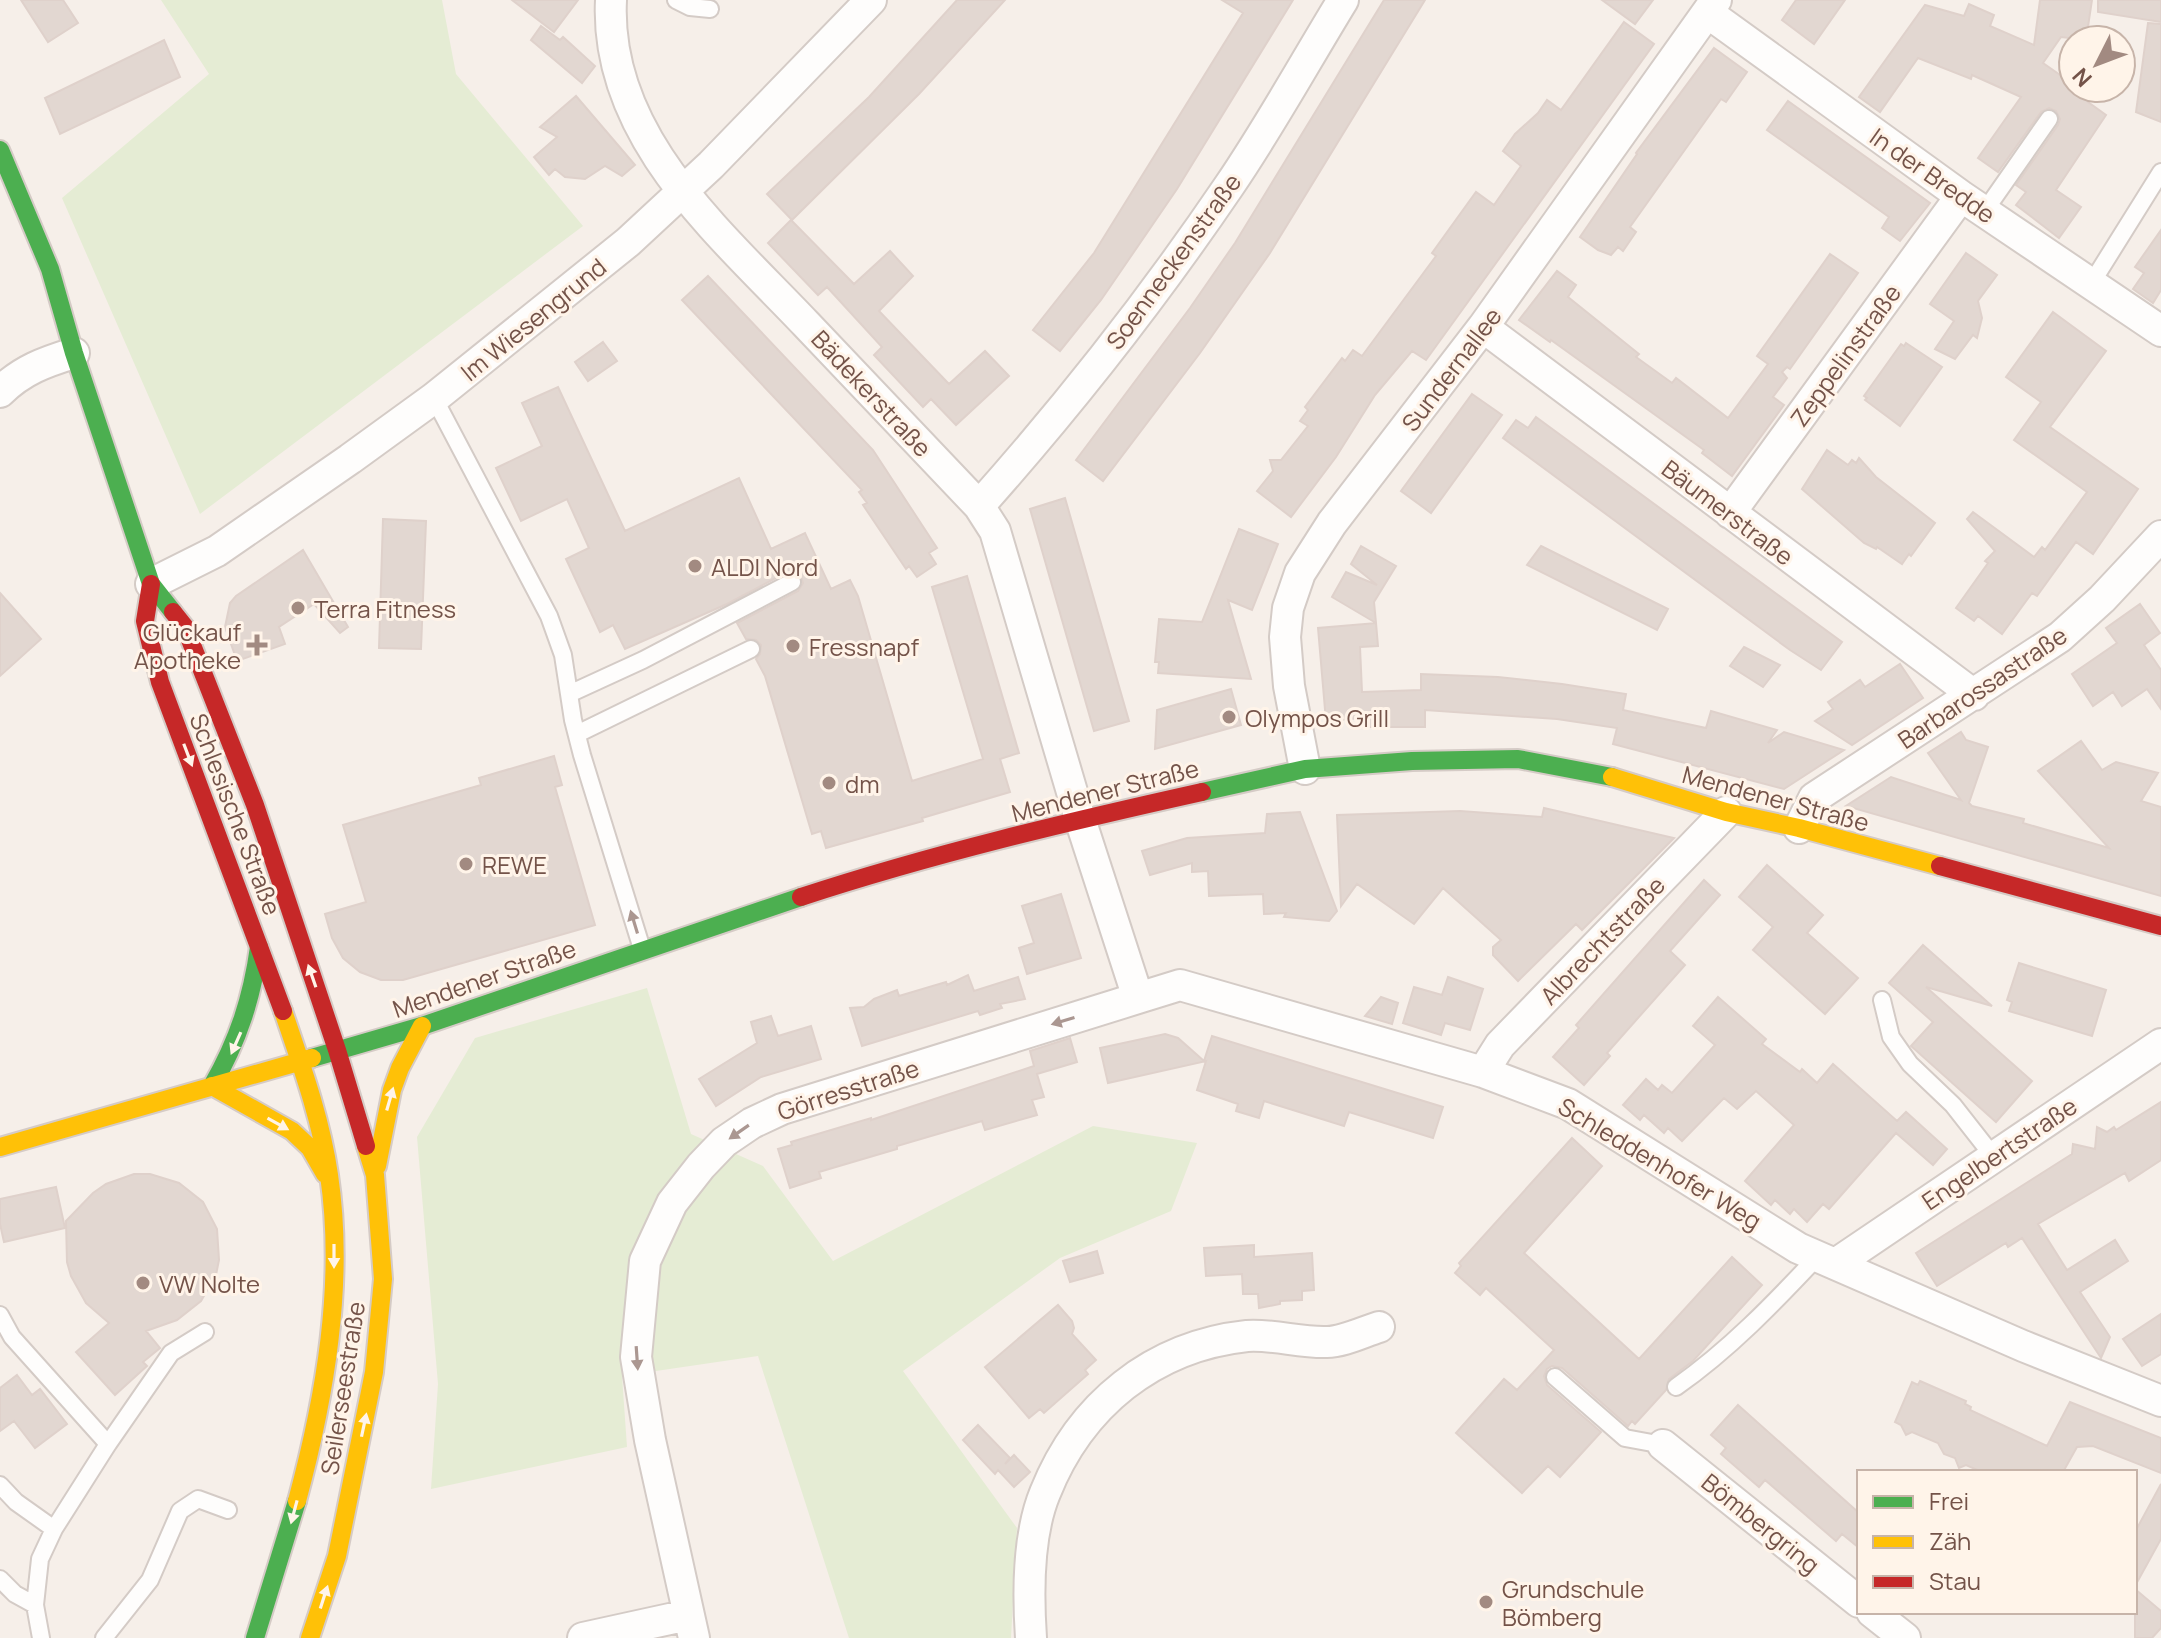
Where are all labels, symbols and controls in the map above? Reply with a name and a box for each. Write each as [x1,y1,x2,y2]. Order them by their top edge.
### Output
north arrow [2057,24,2137,104]
text: N [2066,61,2099,93]
street label: In der Bredde [1864,120,2002,230]
street label: Soenneckenstraße [1098,166,1248,356]
street label: Im Wiesengrund [453,250,613,388]
street label: Zeppelinstraße [1782,277,1908,433]
street label: Sundernallee [1394,300,1508,438]
street label: Bädekerstraße [805,322,939,464]
street label: Bäumerstraße [1655,452,1801,572]
place label: ALDI Nord [711,550,818,583]
marker: ALDI Nord [686,557,704,575]
place label: Terra Fitness [314,592,456,625]
marker: Terra Fitness [289,599,307,617]
place label: Glückauf Apotheke [134,615,241,676]
street label: Barbarossastraße [1891,618,2073,756]
place label: Fressnapf [809,630,920,663]
marker: Glückauf Apotheke [248,636,266,654]
marker: Fressnapf [784,637,802,655]
place label: Olympos Grill [1245,701,1389,734]
street label: Schlesische Straße [182,708,290,920]
marker: Olympos Grill [1220,708,1238,726]
one-way arrow [182,743,195,767]
street label: Mendener Straße [1008,751,1202,829]
street label: Mendener Straße [1679,757,1873,839]
place label: dm [845,767,880,800]
marker: dm [820,774,838,792]
place label: REWE [482,848,547,881]
marker: REWE [457,855,475,873]
street label: Albrechtstraße [1532,869,1672,1011]
one-way arrow [627,909,640,933]
street label: Mendener Straße [388,931,580,1025]
one-way arrow [306,963,318,987]
one-way arrow [1051,1016,1075,1028]
one-way arrow [229,1032,242,1055]
street label: Görresstraße [773,1051,923,1127]
one-way arrow [384,1086,397,1110]
street label: Schleddenhofer Weg [1552,1089,1768,1237]
street label: Engelbertstraße [1915,1089,2083,1217]
one-way arrow [267,1117,289,1131]
one-way arrow [728,1124,749,1139]
one-way arrow [328,1244,340,1269]
place label: VW Nolte [159,1267,260,1300]
marker: VW Nolte [134,1274,152,1292]
street label: Seilerseestraße [312,1299,372,1477]
one-way arrow [631,1346,644,1371]
one-way arrow [358,1412,370,1437]
street label: Bömbergring [1695,1465,1827,1581]
legend [1857,1470,2137,1614]
text: Frei [1929,1484,1969,1517]
one-way arrow [287,1499,299,1524]
text: Zäh [1929,1524,1971,1557]
text: Stau [1929,1564,1981,1597]
place label: Grundschule Bömberg [1502,1572,1644,1633]
one-way arrow [318,1585,330,1609]
marker: Grundschule Bömberg [1477,1593,1495,1611]

